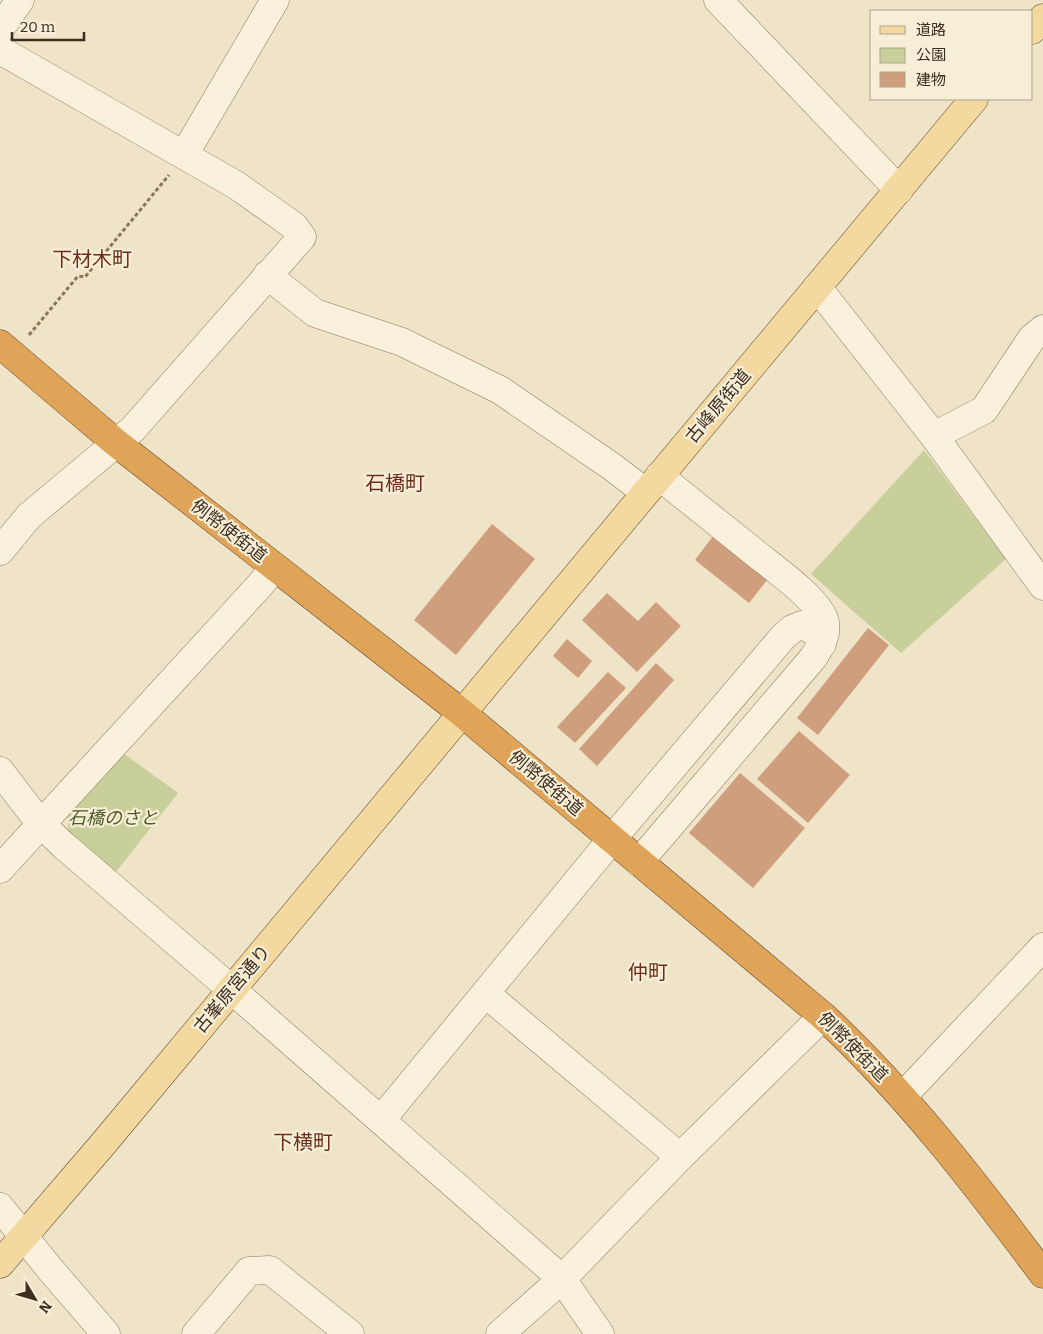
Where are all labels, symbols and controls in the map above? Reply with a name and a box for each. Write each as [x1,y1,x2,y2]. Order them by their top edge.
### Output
scale bar [12,10,85,42]
legend [870,10,1033,100]
text: 20 m [20,18,56,36]
text: 道路 [916,21,946,39]
text: 公園 [916,46,946,64]
text: 建物 [916,71,946,89]
district label: 下材木町 [52,247,132,271]
street label: 古峰原街道 [681,364,755,448]
district label: 石橋町 [365,471,425,495]
street label: 例幣使街道 [187,495,271,567]
street label: 例幣使街道 [504,746,588,820]
park label: 石橋のさと [68,807,158,829]
street label: 古峯原宮通り [189,941,275,1037]
district label: 仲町 [628,960,668,984]
street label: 例幣使街道 [813,1007,893,1087]
district label: 下横町 [273,1130,333,1154]
north arrow [10,1274,60,1324]
text: N [35,1297,55,1316]

